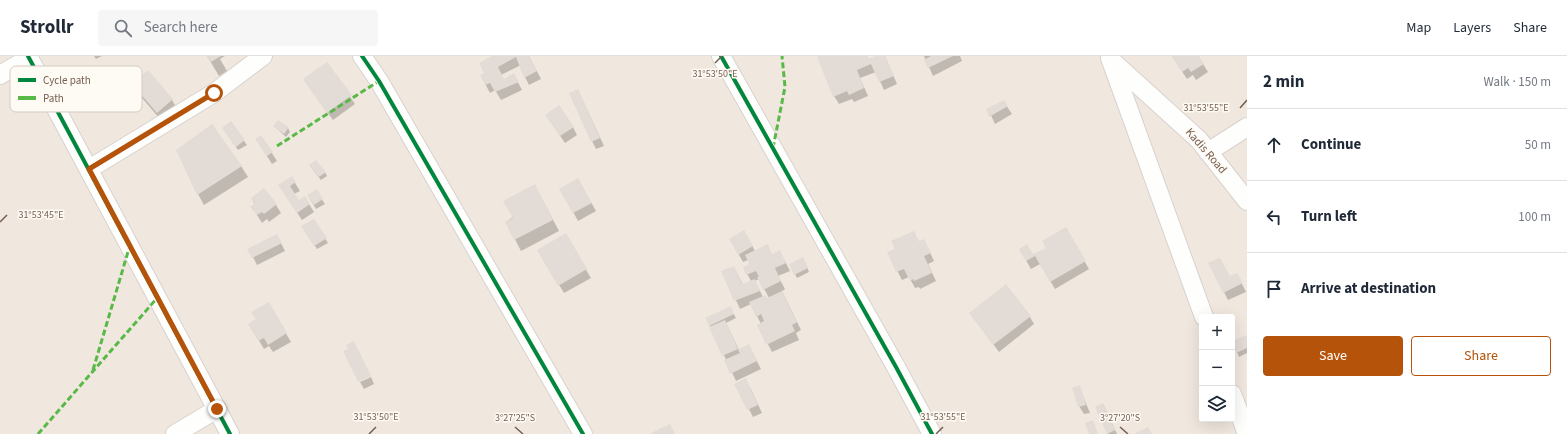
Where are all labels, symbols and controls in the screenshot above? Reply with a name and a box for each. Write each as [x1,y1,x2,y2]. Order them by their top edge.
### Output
search box [98,10,378,46]
text: Strollr [20,14,74,41]
icon: search [112,17,134,39]
text: Search here [144,17,218,38]
text: Map [1406,18,1431,38]
text: Layers [1453,18,1491,38]
text: Share [1513,18,1547,38]
legend [10,66,142,112]
text: 31°53'50"E [692,67,738,81]
text: 2 min [1263,70,1304,94]
text: Cycle path [43,73,91,88]
text: Walk · 150 m [1483,73,1551,91]
route start [205,84,223,102]
text: Path [43,91,64,106]
text: 31°53'55"E [1183,101,1229,115]
street label: Kadis Road [1181,124,1231,178]
icon: ahead [1263,134,1285,156]
text: Continue [1301,134,1361,155]
text: 50 m [1525,136,1551,154]
icon: left [1263,206,1285,228]
text: Turn left [1301,206,1357,227]
text: 31°53'45"E [18,208,64,222]
text: 100 m [1518,208,1551,226]
icon: arrive [1263,278,1285,300]
text: Arrive at destination [1301,278,1436,299]
map controls [1199,314,1235,422]
button: + [1199,314,1235,350]
button: Save [1263,336,1403,376]
button: Share [1411,336,1551,376]
button: − [1199,350,1235,386]
button: layers [1199,386,1235,422]
route end [208,400,226,418]
text: 31°53'50"E [353,410,399,424]
text: 31°53'55"E [920,410,966,424]
text: 3°27'25"S [495,411,535,425]
text: 3°27'20"S [1100,411,1140,425]

